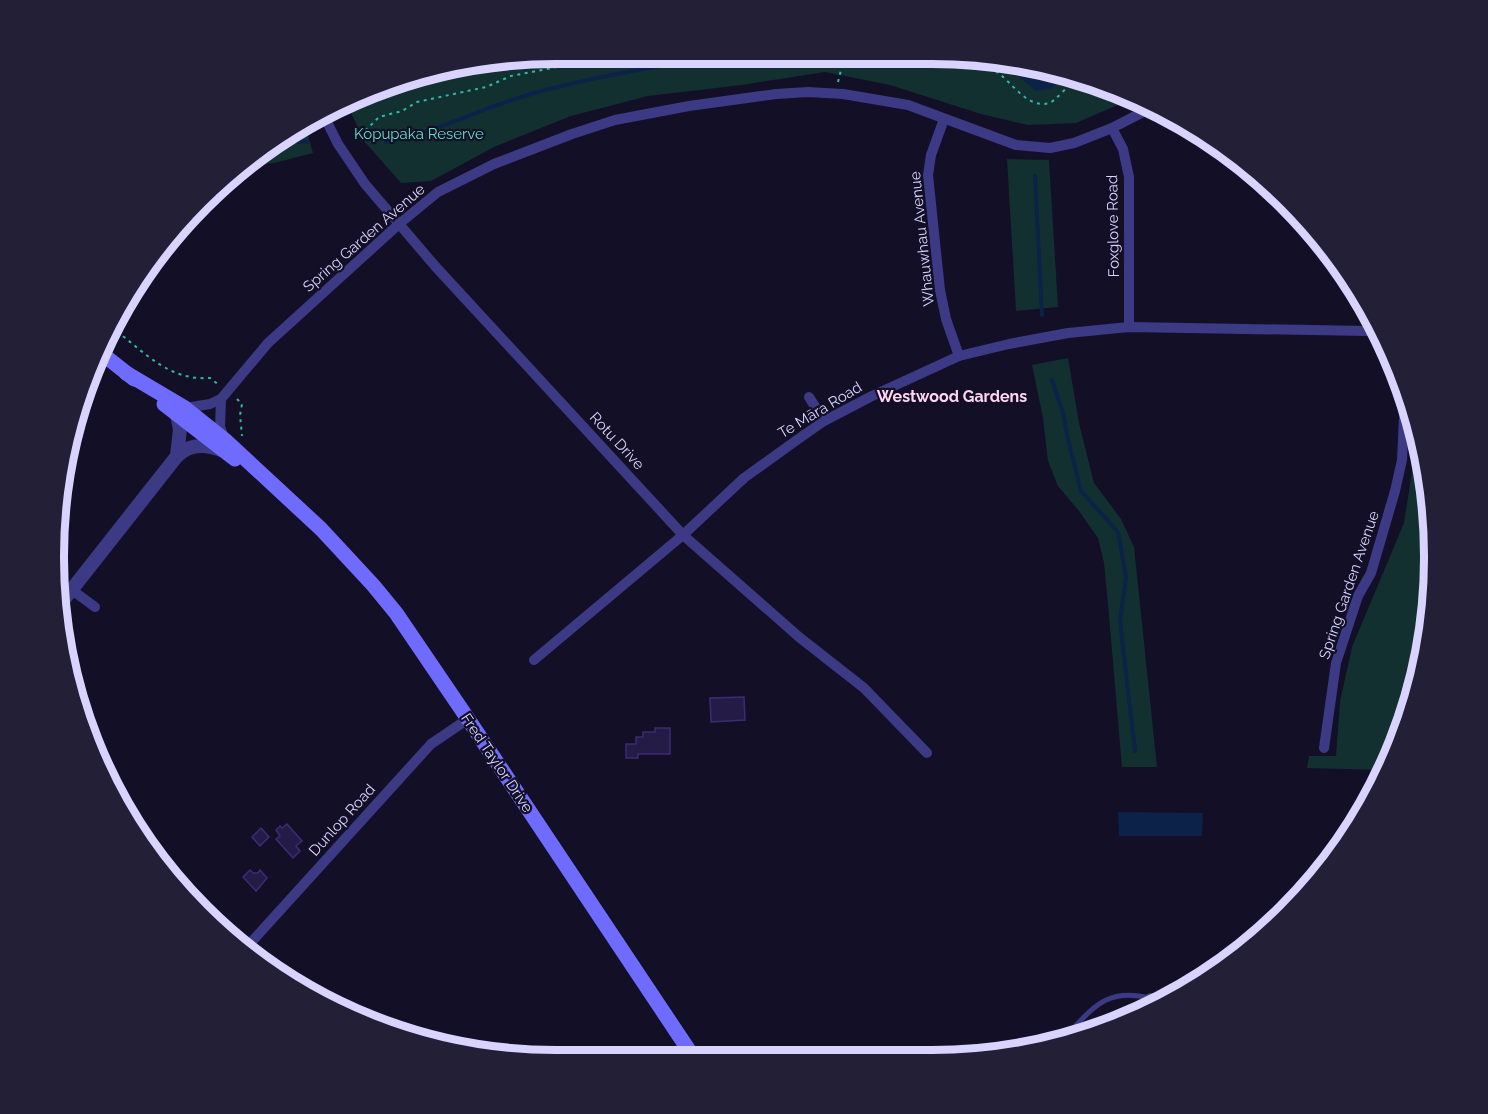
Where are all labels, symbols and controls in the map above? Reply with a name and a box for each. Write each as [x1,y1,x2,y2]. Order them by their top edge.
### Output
park label: Kopupaka Reserve [354,125,484,143]
street label: Whauwhau Avenue [906,170,938,307]
street label: Foxglove Road [1103,175,1123,277]
street label: Spring Garden Avenue [299,180,429,296]
street label: Te Māra Road [775,378,865,442]
district label: Westwood Gardens [877,387,1027,406]
street label: Rotu Drive [586,409,648,474]
street label: Spring Garden Avenue [1315,508,1383,661]
street label: Fred Taylor Drive [457,710,537,816]
street label: Dunlop Road [305,780,379,860]

